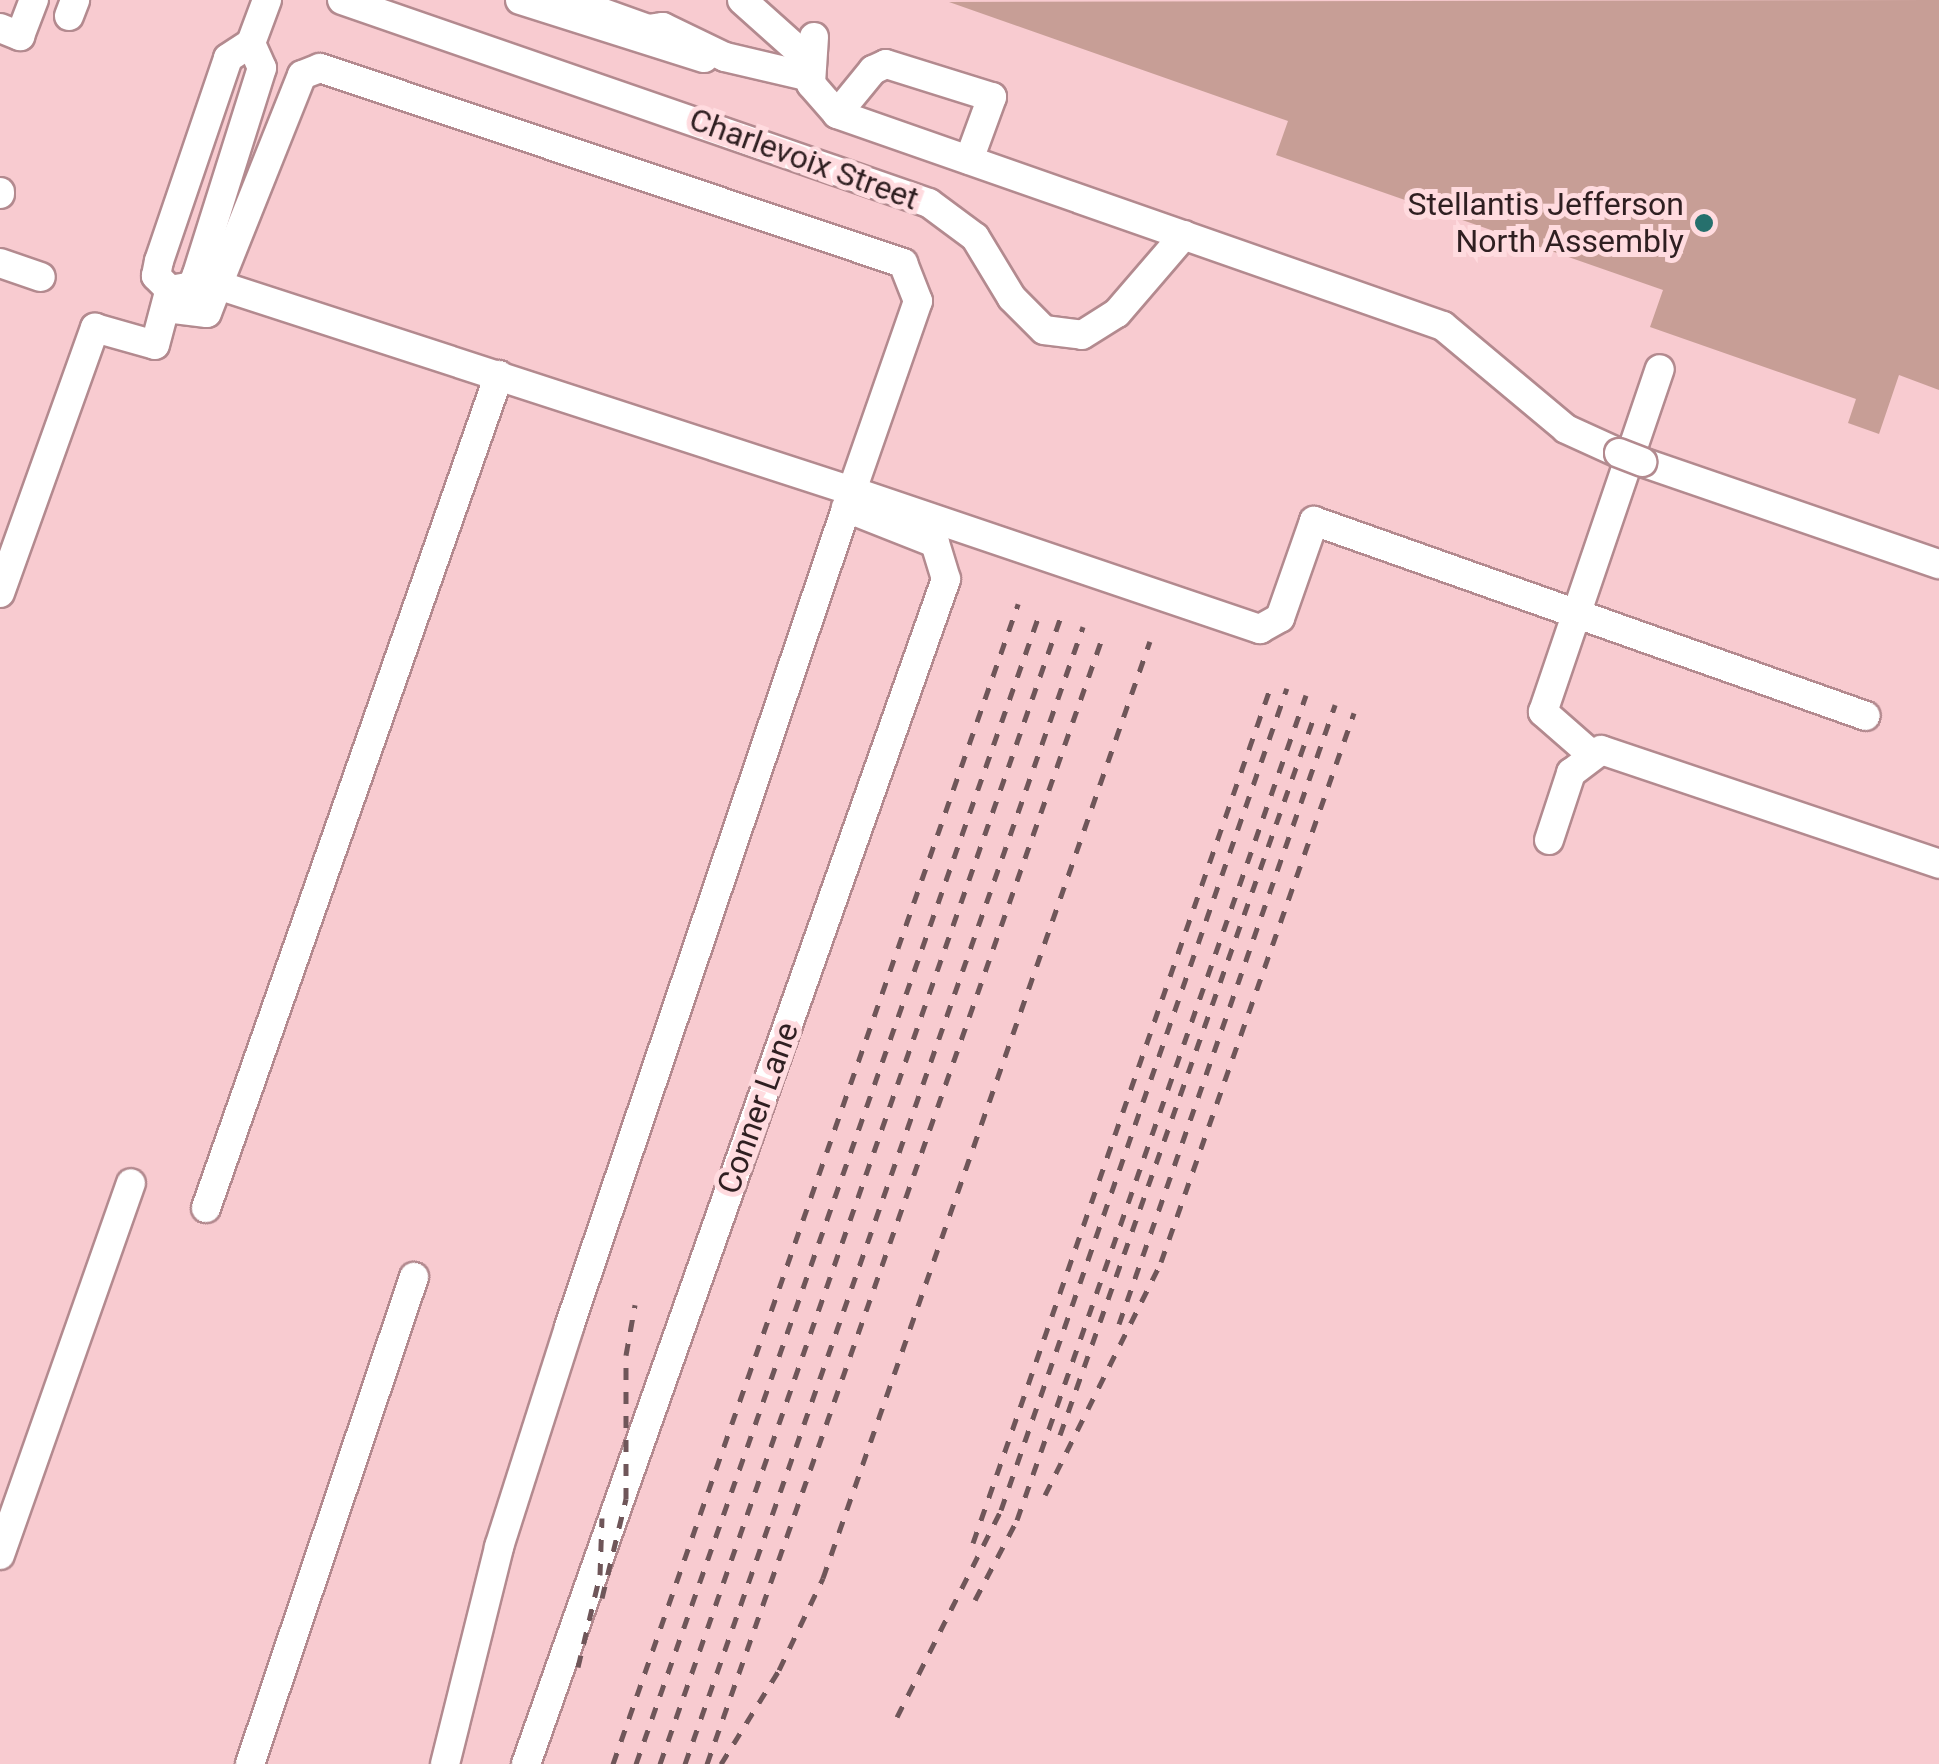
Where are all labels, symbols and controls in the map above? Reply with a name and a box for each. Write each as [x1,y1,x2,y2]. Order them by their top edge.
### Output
street label: Charlevoix Street [684,100,924,218]
place label: Stellantis Jefferson North Assembly [1407,186,1684,261]
marker: Stellantis Jefferson North Assembly [1693,212,1715,234]
street label: Conner Lane [709,1017,807,1199]

